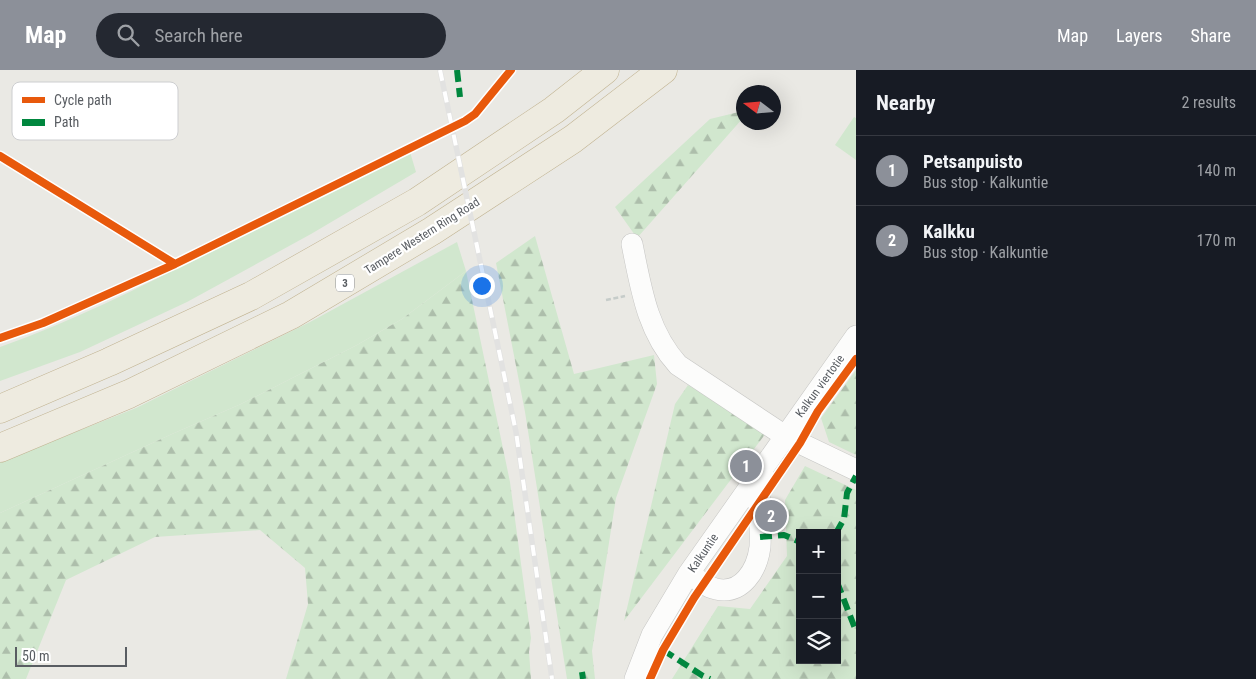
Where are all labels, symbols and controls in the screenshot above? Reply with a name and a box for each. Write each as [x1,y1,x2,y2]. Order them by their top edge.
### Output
search box [96,13,446,58]
text: Map [25,21,66,49]
icon: search [114,21,142,49]
text: Search here [154,24,243,47]
text: Map [1057,25,1088,46]
text: Layers [1116,25,1163,46]
text: Share [1191,25,1231,46]
legend [12,82,178,140]
north arrow [736,85,781,130]
text: Nearby [876,91,935,115]
text: Cycle path [54,92,112,108]
text: 2 results [1181,93,1236,112]
text: Path [54,114,79,130]
text: Petsanpuisto [923,150,1023,173]
text: 1 [888,161,896,180]
text: 140 m [1197,161,1236,180]
text: Bus stop · Kalkuntie [923,173,1048,192]
street label: Tampere Western Ring Road [362,195,482,277]
text: Kalkku [923,220,975,243]
text: 2 [888,231,896,250]
text: 170 m [1197,231,1236,250]
text: Bus stop · Kalkuntie [923,243,1048,262]
your location [469,273,495,299]
road number: 3 [336,274,354,292]
street label: Kalkun viertotie [793,352,848,420]
pin: 1 [730,447,762,485]
pin: 2 [755,497,787,535]
map controls [796,529,841,664]
button: + [796,529,841,574]
street label: Kalkuntie [685,531,721,575]
button: − [796,574,841,619]
button: layers [796,619,841,664]
scale bar [15,644,128,667]
text: 50 m [22,648,50,664]

